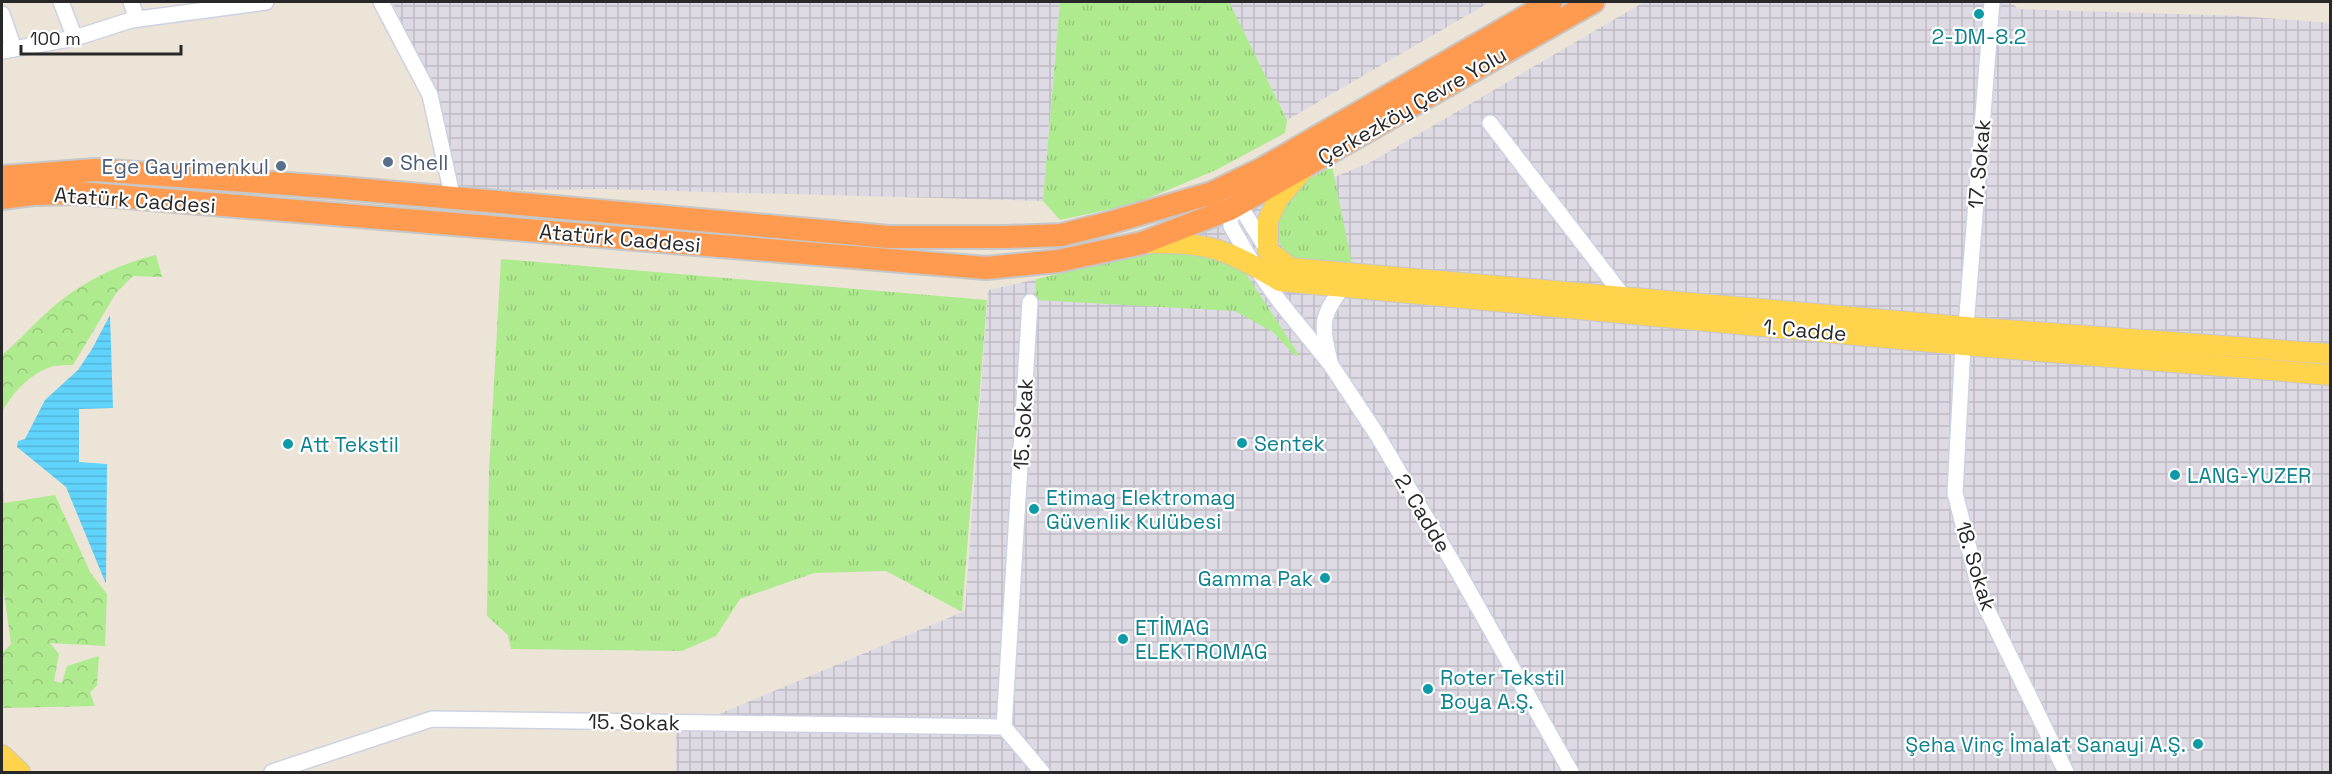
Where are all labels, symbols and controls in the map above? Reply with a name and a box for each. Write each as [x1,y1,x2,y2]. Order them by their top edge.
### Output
marker: 2-DM-8.2 [1972,7,1986,21]
scale bar [21,18,182,56]
place label: 2-DM-8.2 [1932,23,2026,50]
text: 100 m [30,27,81,50]
street label: Çerkezköy Çevre Yolu [1313,41,1511,171]
street label: 17. Sokak [1962,118,1996,210]
place label: Shell [400,149,448,176]
place label: Ege Gayrimenkul [102,153,269,180]
marker: Shell [381,155,395,169]
marker: Ege Gayrimenkul [274,159,288,173]
street label: Atatürk Caddesi [53,181,217,219]
street label: Atatürk Caddesi [538,217,702,259]
street label: 1. Cadde [1762,313,1848,347]
street label: 15. Sokak [1007,378,1039,470]
place label: Sentek [1254,430,1325,457]
place label: Att Tekstil [300,431,399,458]
marker: Sentek [1235,436,1249,450]
marker: Att Tekstil [281,437,295,451]
place label: LANG-YUZER [2187,462,2311,489]
marker: LANG-YUZER [2168,468,2182,482]
street label: 2. Cadde [1389,469,1457,557]
place label: Etimag Elektromag Güvenlik Kulübesi [1046,484,1236,535]
marker: Etimag Elektromag Güvenlik Kulübesi [1027,502,1041,516]
street label: 18. Sokak [1950,518,2002,614]
place label: Gamma Pak [1198,565,1313,592]
marker: Gamma Pak [1318,571,1332,585]
place label: ETİMAG ELEKTROMAG [1135,614,1268,665]
marker: ETİMAG ELEKTROMAG [1116,632,1130,646]
place label: Roter Tekstil Boya A.Ş. [1440,664,1565,715]
marker: Roter Tekstil Boya A.Ş. [1421,682,1435,696]
street label: 15. Sokak [588,708,680,736]
place label: Şeha Vinç İmalat Sanayi A.Ş. [1905,731,2186,758]
marker: Şeha Vinç İmalat Sanayi A.Ş. [2191,737,2205,751]

